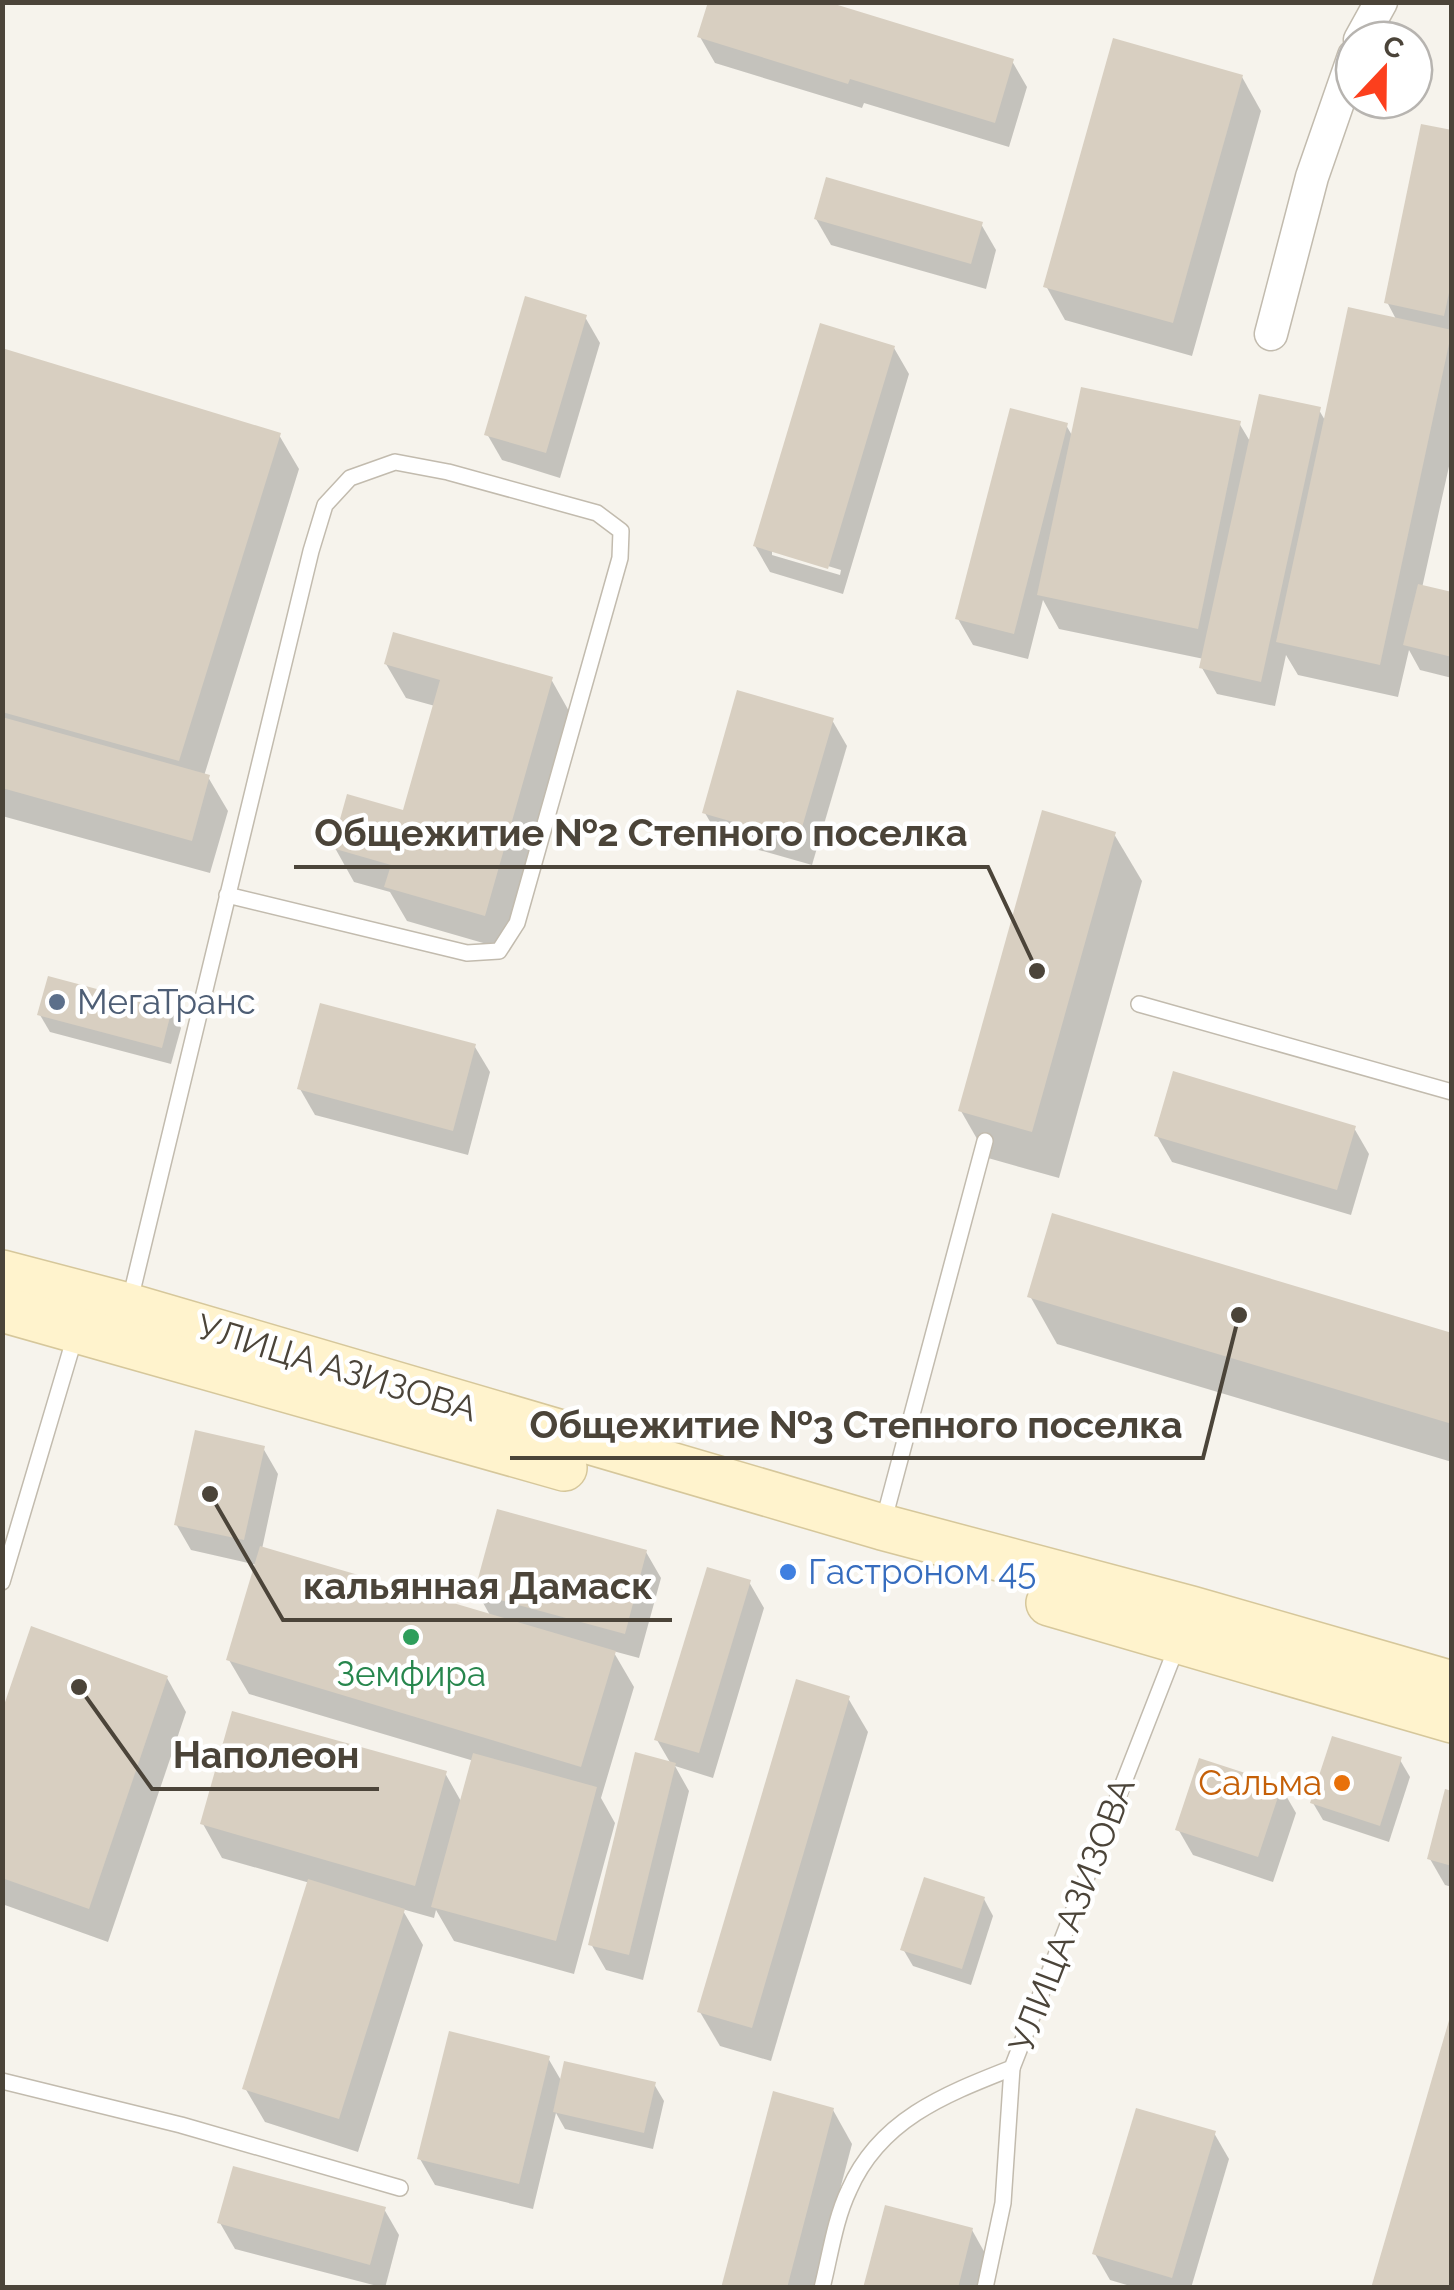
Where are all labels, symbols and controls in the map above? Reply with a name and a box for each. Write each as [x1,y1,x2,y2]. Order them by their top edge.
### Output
north arrow [1334,20,1434,120]
text: С [1378,28,1408,66]
callout: Общежитие №2 Степного поселка [294,799,988,867]
text: Общежитие №2 Степного поселка [314,810,968,855]
place label: МегаТранс [77,981,256,1022]
marker: МегаТранс [46,991,68,1013]
street label: УЛИЦА АЗИЗОВА [192,1305,482,1430]
callout: Общежитие №3 Степного поселка [510,1390,1203,1458]
text: Общежитие №3 Степного поселка [529,1402,1183,1447]
place label: Гастроном 45 [808,1551,1036,1592]
callout: кальянная Дамаск [283,1552,672,1620]
marker: Гастроном 45 [777,1561,799,1583]
text: кальянная Дамаск [303,1563,653,1608]
marker: Земфира [400,1626,422,1648]
place label: Земфира [336,1653,486,1694]
callout: Наполеон [152,1721,379,1789]
text: Наполеон [173,1732,359,1777]
place label: Сальма [1198,1762,1322,1803]
street label: УЛИЦА АЗИЗОВА [1000,1771,1143,2058]
marker: Сальма [1331,1772,1353,1794]

